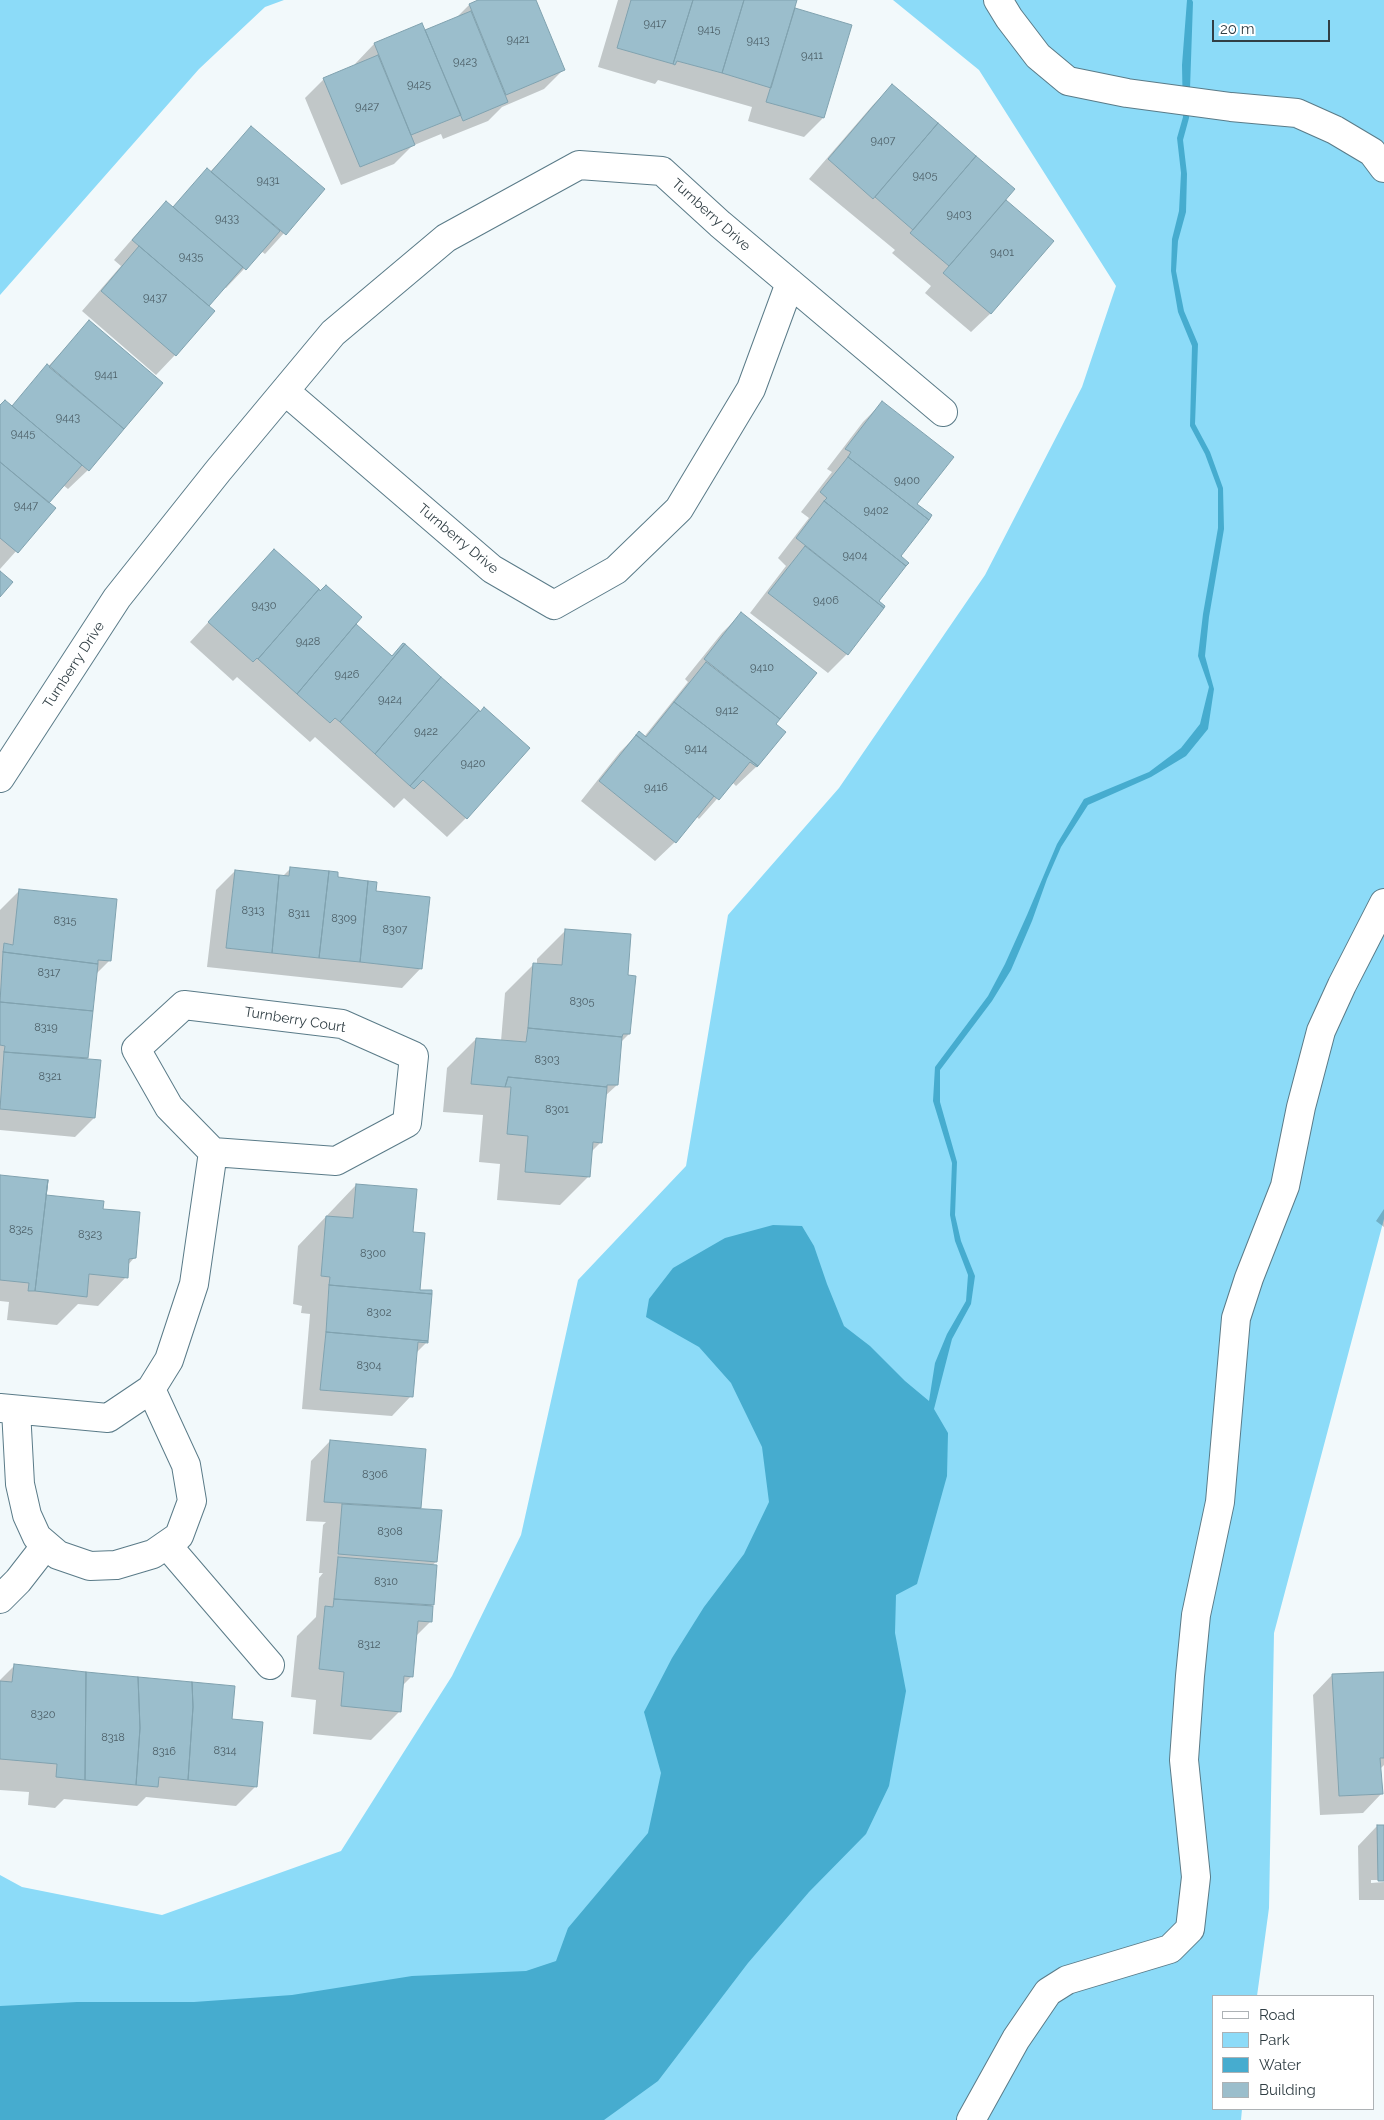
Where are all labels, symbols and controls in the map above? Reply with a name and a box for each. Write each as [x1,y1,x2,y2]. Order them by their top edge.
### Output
scale bar [1214,10,1332,42]
house number: 9417 [644,17,666,31]
text: 20 m [1220,20,1255,38]
house number: 9415 [697,23,721,37]
house number: 9421 [507,33,529,47]
house number: 9413 [746,34,770,48]
house number: 9411 [801,49,823,63]
house number: 9423 [453,55,477,69]
house number: 9425 [407,78,431,92]
house number: 9427 [355,100,379,114]
house number: 9407 [871,134,895,148]
house number: 9405 [912,169,938,183]
house number: 9431 [256,174,280,188]
street label: Turnberry Drive [668,175,754,255]
house number: 9403 [946,208,972,222]
house number: 9433 [215,212,239,226]
house number: 9401 [990,246,1014,260]
house number: 9435 [179,250,203,264]
house number: 9437 [143,291,167,305]
house number: 9441 [94,368,118,382]
house number: 9443 [56,411,80,425]
house number: 9445 [11,427,35,441]
house number: 9400 [894,474,920,488]
house number: 9447 [14,499,38,513]
street label: Turnberry Drive [414,500,502,578]
house number: 9402 [864,504,888,518]
house number: 9404 [842,549,868,563]
house number: 9406 [813,594,839,608]
house number: 9430 [251,599,277,613]
street label: Turnberry Drive [40,618,108,712]
house number: 9428 [296,635,320,649]
house number: 9410 [750,661,774,675]
house number: 9426 [335,668,359,682]
house number: 9424 [378,693,402,707]
house number: 9412 [716,704,738,718]
house number: 9422 [414,725,438,739]
house number: 9414 [684,742,708,756]
house number: 9420 [461,757,485,771]
house number: 9416 [644,781,668,795]
house number: 8313 [242,904,264,918]
house number: 8311 [288,907,310,921]
house number: 8309 [331,912,357,926]
house number: 8315 [53,914,77,928]
house number: 8307 [383,923,407,937]
house number: 8317 [38,966,60,980]
house number: 8305 [569,995,595,1009]
street label: Turnberry Court [243,1004,347,1036]
house number: 8319 [34,1021,58,1035]
house number: 8303 [534,1053,560,1067]
house number: 8321 [39,1070,61,1084]
house number: 8301 [545,1103,569,1117]
house number: 8325 [9,1223,33,1237]
house number: 8323 [78,1228,102,1242]
house number: 8300 [360,1247,386,1261]
house number: 8302 [367,1306,391,1320]
house number: 8304 [356,1359,382,1373]
house number: 8306 [362,1468,388,1482]
house number: 8308 [377,1525,403,1539]
house number: 8310 [374,1575,398,1589]
house number: 8312 [358,1638,380,1652]
house number: 8320 [31,1708,55,1722]
house number: 8318 [101,1731,125,1745]
house number: 8314 [213,1744,237,1758]
house number: 8316 [152,1745,176,1759]
legend [1212,1995,1374,2110]
text: Road [1259,2006,1295,2024]
text: Park [1259,2031,1290,2049]
text: Water [1259,2056,1301,2074]
text: Building [1259,2081,1316,2099]

